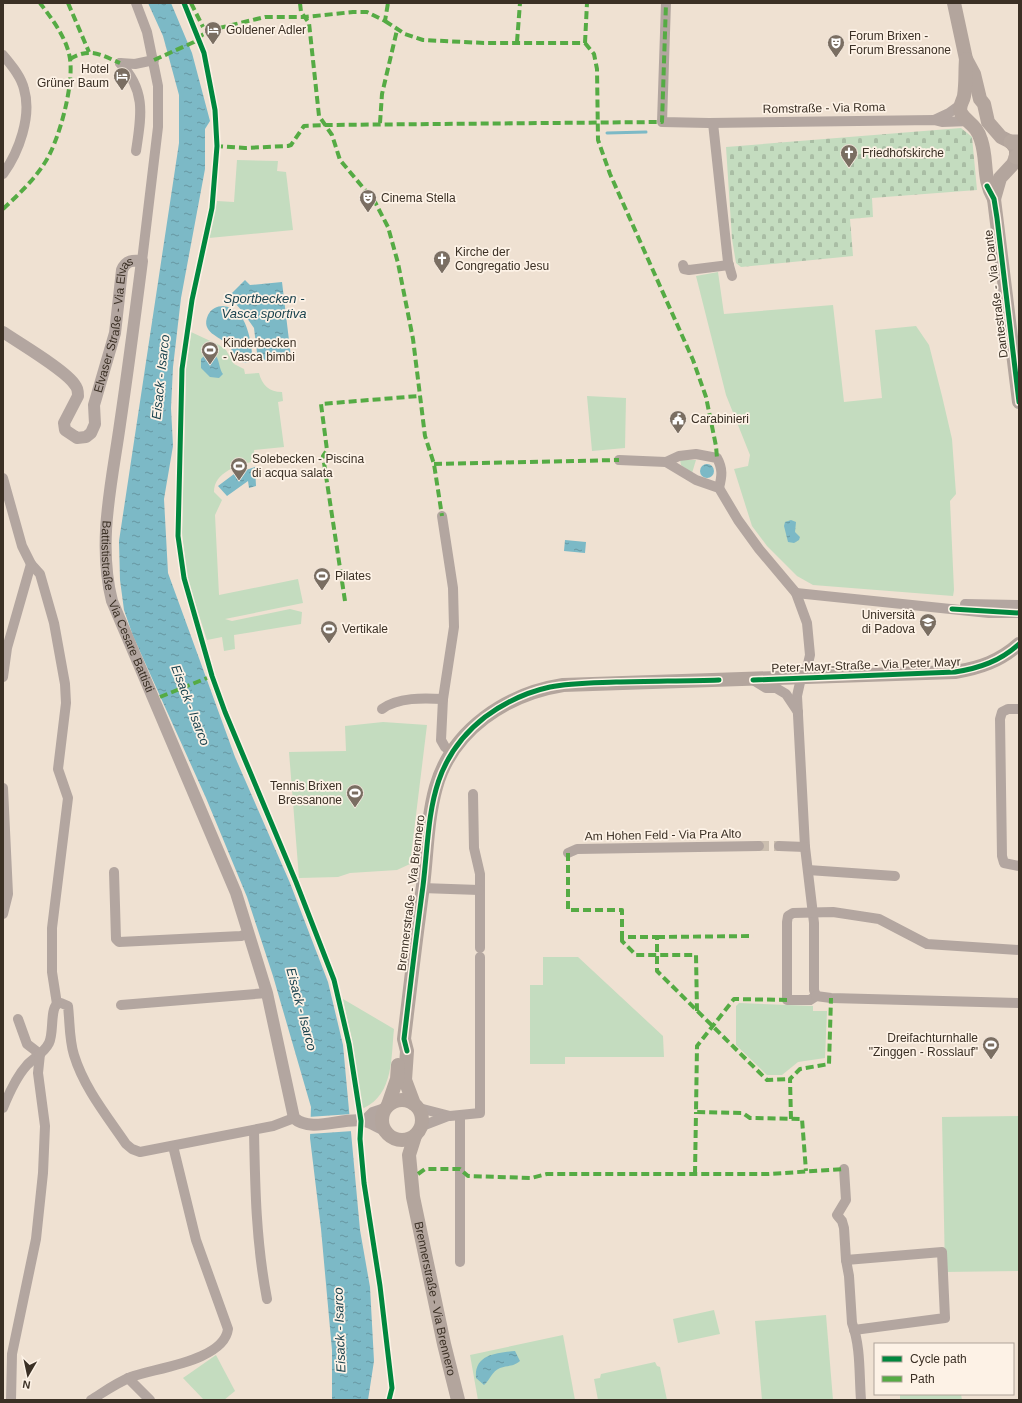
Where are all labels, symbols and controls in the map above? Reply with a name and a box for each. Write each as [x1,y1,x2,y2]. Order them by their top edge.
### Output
hotel icon: Goldener Adler [203,20,223,45]
place label: Goldener Adler [226,23,306,37]
place label: Forum Brixen - Forum Bressanone [849,29,951,57]
theatre icon: Forum Brixen - Forum Bressanone [826,33,846,58]
place label: Hotel Grüner Baum [37,62,109,90]
hotel icon: Hotel Grüner Baum [112,66,132,91]
street label: Romstraße - Via Roma [763,100,886,116]
church icon: Friedhofskirche [839,143,859,168]
place label: Friedhofskirche [862,146,944,160]
theatre icon: Cinema Stella [358,188,378,213]
place label: Cinema Stella [381,191,456,205]
street label: Dantestraße - Via Dante [981,229,1011,359]
place label: Kirche der Congregatio Jesu [455,245,549,273]
church icon: Kirche der Congregatio Jesu [432,249,452,274]
street label: Elvaser Straße - Via Elvas [91,254,135,394]
water label: Sportbecken - Vasca sportiva [222,291,306,321]
water label: Eisack - Isarco [149,334,172,420]
place label: Kinderbecken - Vasca bimbi [223,336,296,364]
sports icon: Kinderbecken - Vasca bimbi [200,340,220,365]
public building icon: Carabinieri [668,409,688,434]
place label: Carabinieri [691,412,749,426]
place label: Solebecken - Piscina di acqua salata [252,452,364,480]
sports icon: Solebecken - Piscina di acqua salata [229,456,249,481]
street label: Battististraße - Via Cesare Battisti [99,520,157,694]
sports icon: Pilates [312,566,332,591]
place label: Pilates [335,569,371,583]
place label: Università di Padova [862,608,915,636]
school or university icon: Università di Padova [918,612,938,637]
sports icon: Vertikale [319,619,339,644]
place label: Vertikale [342,622,388,636]
street label: Peter-Mayr-Straße - Via Peter Mayr [771,655,961,675]
water label: Eisack - Isarco [168,663,213,748]
place label: Tennis Brixen Bressanone [270,779,342,807]
sports icon: Tennis Brixen Bressanone [345,783,365,808]
street label: Brennerstraße - Via Brennero [394,814,428,972]
street label: Am Hohen Feld - Via Pra Alto [585,827,742,843]
water label: Eisack - Isarco [283,966,320,1052]
place label: Dreifachturnhalle "Zinggen - Rosslauf" [869,1031,978,1059]
sports icon: Dreifachturnhalle "Zinggen - Rosslauf" [981,1035,1001,1060]
street label: Brennerstraße - Via Brennero [411,1220,459,1377]
water label: Eisack - Isarco [331,1287,348,1373]
legend [874,1343,1014,1395]
text: Cycle path [910,1352,967,1366]
north arrow [8,1355,48,1395]
text: Path [910,1372,935,1386]
text: N [22,1378,31,1391]

